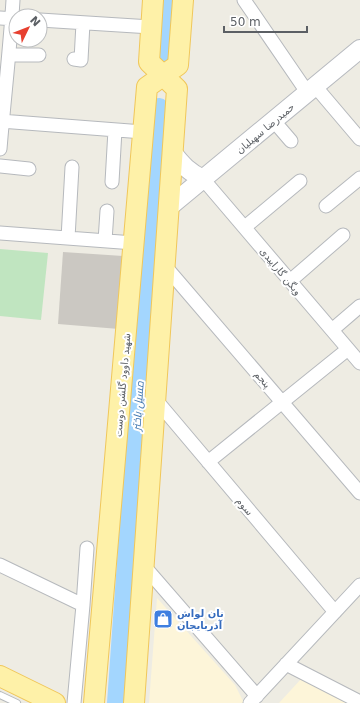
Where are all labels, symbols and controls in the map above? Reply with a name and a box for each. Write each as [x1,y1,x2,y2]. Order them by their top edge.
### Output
north arrow [8,8,48,48]
scale bar [224,8,307,34]
text: N [27,14,43,29]
text: 50 m [230,15,261,29]
street label: حمیدرضا سهیلیان [234,101,297,157]
street label: ویگن گاراپیدی [257,245,304,298]
street label: شهید داوود گلشن دوست [112,333,134,438]
street label: پنجم [252,369,273,391]
water label: مسیل باختر [130,380,147,433]
street label: سوم [234,495,255,517]
shop icon: نان لواش آذربایجان [152,608,174,630]
place label: نان لواش آذربایجان [177,608,224,632]

